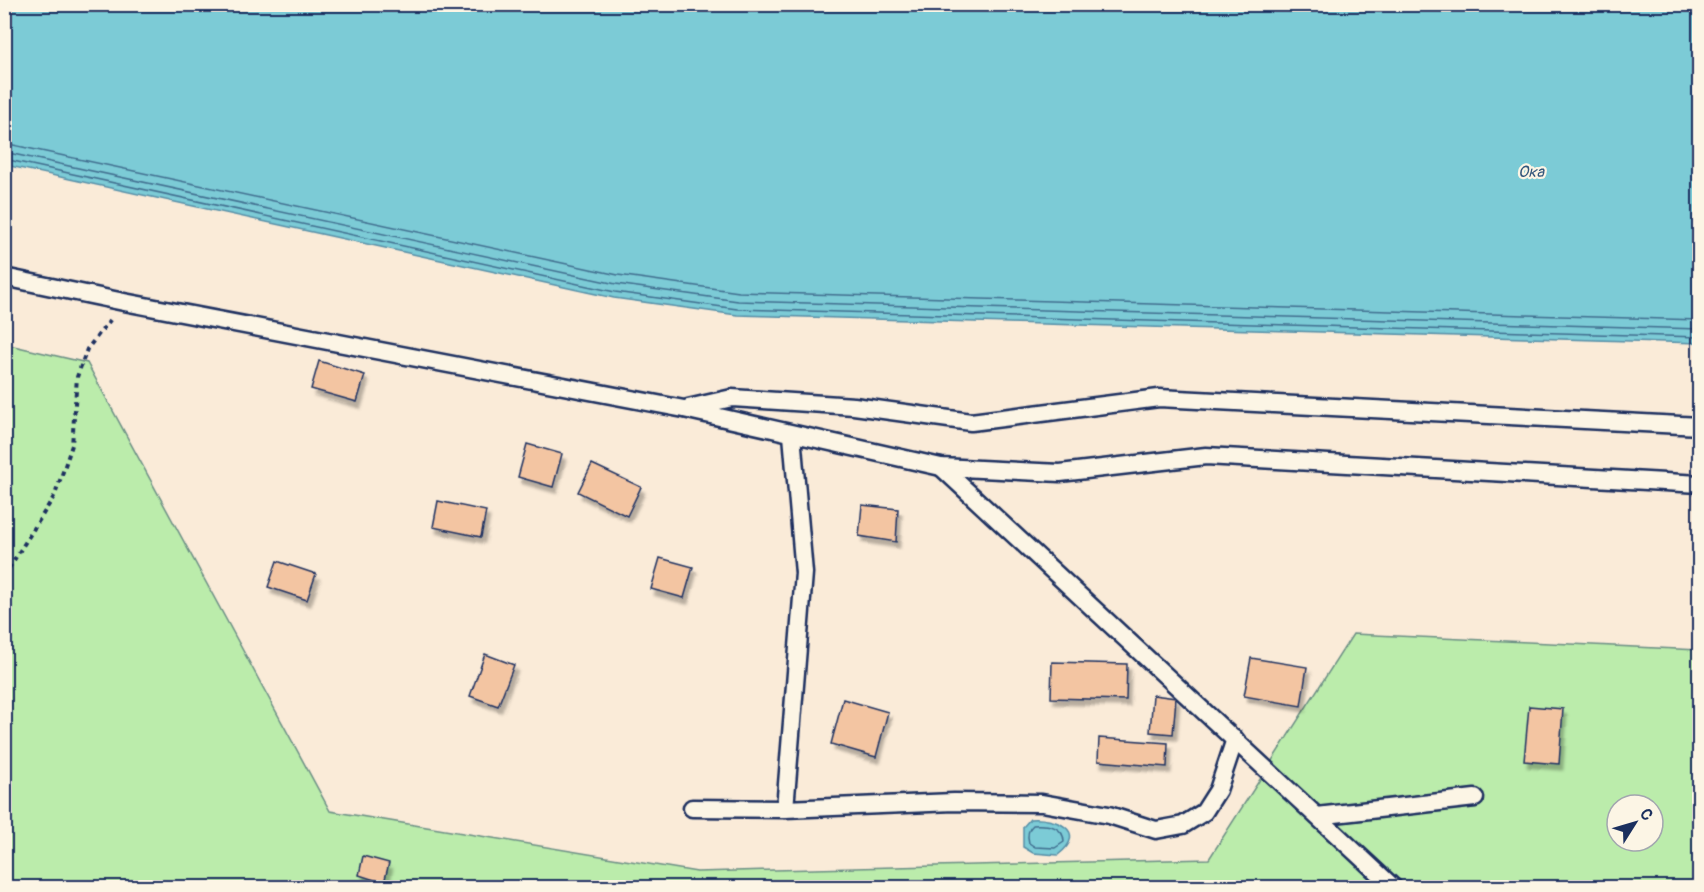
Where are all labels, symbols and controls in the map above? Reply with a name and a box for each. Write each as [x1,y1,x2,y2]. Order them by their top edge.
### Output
water label: Ока [1518,162,1545,182]
north arrow [1605,793,1665,853]
text: С [1635,805,1657,825]

